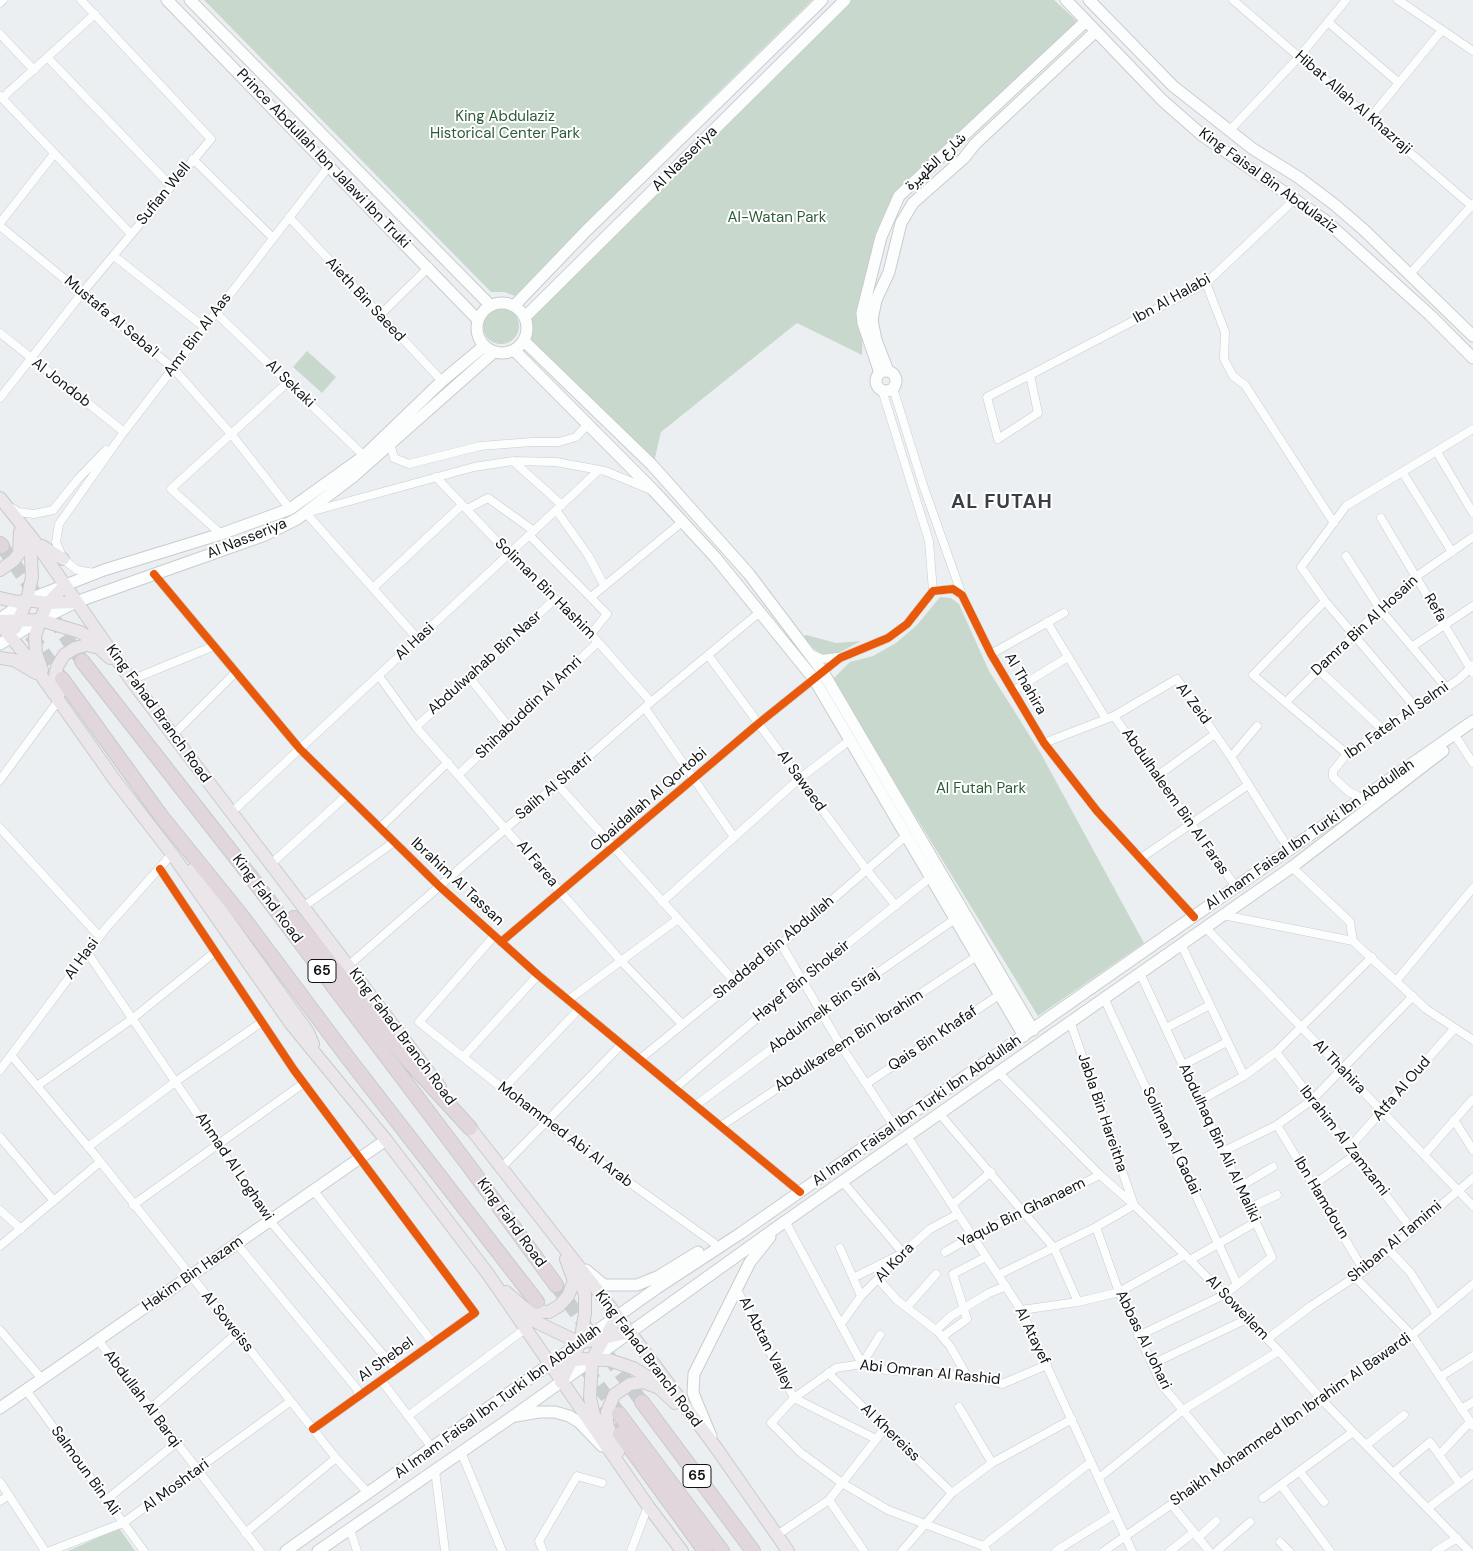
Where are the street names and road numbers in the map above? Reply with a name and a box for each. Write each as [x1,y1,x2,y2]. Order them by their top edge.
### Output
street label: Hibat Allah Al Khazraji [1291,47,1415,159]
street label: Prince Abdullah Ibn Jalawi Ibn Truki [232,66,414,252]
street label: Al Nasseriya [649,123,721,195]
street label: King Faisal Bin Abdulaziz [1195,125,1341,237]
street label: شارع الظهيرة [902,129,970,195]
street label: Sufian Well [133,159,195,229]
street label: Aieth Bin Saeed [321,254,409,346]
street label: Ibn Al Halabi [1130,270,1214,328]
street label: Mustafa Al Seba'I [60,272,162,362]
street label: Amr Bin Al Aas [160,289,236,381]
street label: Al Jondob [28,354,94,412]
street label: Al Sekaki [262,356,318,412]
street label: Al Nasseriya [204,515,290,563]
street label: Soliman Bin Hashim [491,535,599,643]
street label: Damra Bin Al Hosain [1308,572,1422,680]
street label: Refa [1420,591,1450,625]
street label: Abdulwahab Bin Nasr [424,607,546,719]
street label: Al Hasi [392,619,438,665]
street label: King Fahad Branch Road [102,641,214,787]
street label: Al Thahira [1000,650,1050,718]
street label: Shihabuddin Al Amri [472,653,586,763]
street label: Ibn Fateh Al Selmi [1342,678,1452,764]
street label: Al Zeid [1172,680,1214,728]
street label: Abdulhaleem Bin Al Faras [1118,725,1232,879]
street label: Obaidallah Al Qortobi [587,744,711,856]
street label: Al Sawaed [773,747,829,815]
street label: Salih Al Shatri [512,750,596,824]
street label: Al Imam Faisal Ibn Turki Ibn Abdullah [1202,756,1418,914]
street label: Ibrahim Al Tassan [407,834,507,930]
street label: Al Farea [512,837,562,891]
street label: King Fahd Road [228,851,306,947]
street label: Shaddad Bin Abdullah [710,892,838,1004]
street label: Al Hasi [61,935,103,983]
street label: Hayef Bin Shokeir [750,936,854,1026]
road number: 65 [308,959,336,982]
street label: King Fahad Branch Road [345,965,459,1109]
street label: Abdulmelk Bin Siraj [765,965,883,1057]
street label: Abdulkareem Bin Ibrahim [771,986,927,1096]
street label: Qais Bin Khafaf [885,1003,981,1075]
street label: Al Imam Faisal Ibn Turki Ibn Abdullah [809,1032,1025,1190]
street label: Al Thahira [1309,1036,1369,1098]
street label: Jabla Bin Hareitha [1073,1051,1131,1175]
street label: Atfa Al Oud [1369,1053,1435,1125]
street label: Abdulhaq Bin Ali Al Maliki [1174,1061,1264,1225]
street label: Mohammed Abi Al Arab [494,1078,636,1192]
street label: Ibrahim Al Zamzami [1295,1082,1393,1200]
street label: Soliman Al Gadai [1138,1084,1204,1198]
street label: Ahmad Al Loghawi [191,1109,277,1225]
street label: Ibn Hamdoun [1289,1154,1353,1242]
street label: Yaqub Bin Ghanaem [955,1174,1089,1252]
street label: King Fahd Road [473,1175,549,1271]
street label: Shiban Al Tamimi [1344,1197,1446,1287]
street label: Hakim Bin Hazam [139,1233,247,1315]
street label: Al Kora [872,1239,918,1287]
street label: Al Soweilem [1202,1272,1272,1344]
street label: King Fahad Branch Road [591,1287,705,1431]
street label: Abbas Al Johari [1111,1287,1175,1393]
street label: Al Soweiss [197,1288,257,1356]
street label: Al Abtan Valley [734,1294,798,1394]
street label: Al Atayef [1010,1304,1054,1368]
street label: Al Imam Faisal Ibn Turki Ibn Abdullah [391,1321,605,1483]
street label: Shaikh Mohammed Ibn Ibrahim Al Bawardi [1167,1330,1415,1510]
street label: Al Shebel [355,1334,417,1386]
street label: Abdullah Al Barqi [99,1347,185,1451]
street label: Abi Omran Al Rashid [859,1357,1001,1389]
street label: Al Khereiss [857,1400,923,1466]
street label: Salmoun Bin Ali [47,1423,123,1519]
street label: Al Moshtari [139,1456,213,1516]
road number: 65 [683,1464,711,1488]

